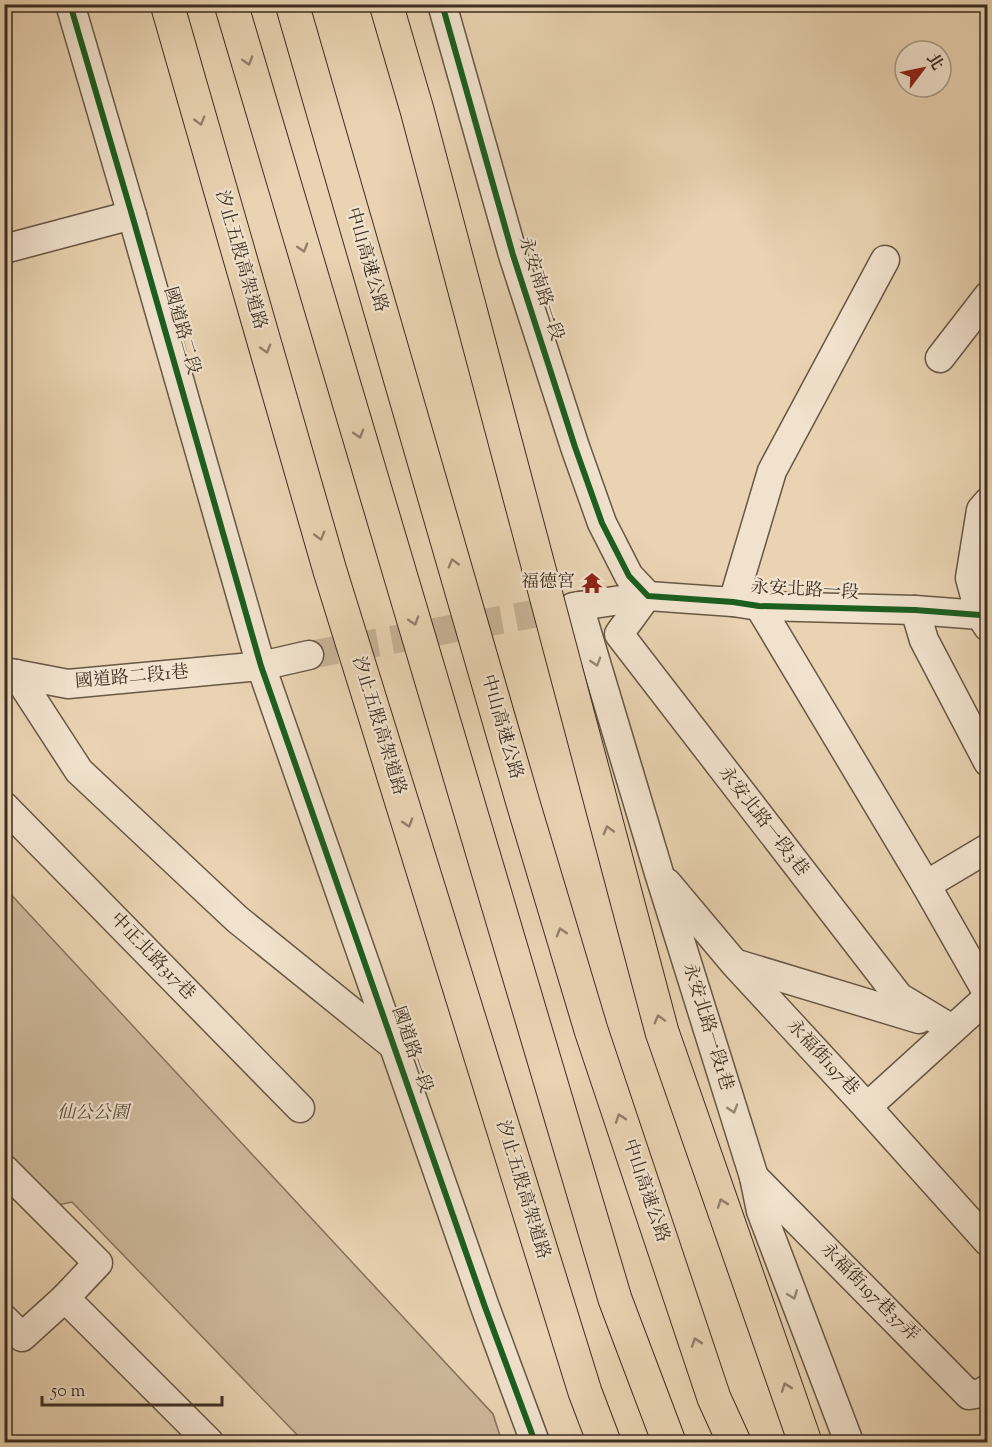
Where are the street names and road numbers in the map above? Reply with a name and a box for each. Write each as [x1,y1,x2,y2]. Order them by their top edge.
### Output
street label: 汐止五股高架道路 [208,187,272,333]
street label: 中山高速公路 [339,205,393,315]
street label: 永安南路一段 [511,234,569,344]
street label: 國道路二段 [156,284,206,378]
street label: 永安北路一段 [750,575,860,607]
street label: 汐止五股高架道路 [345,653,411,799]
street label: 國道路二段1巷 [74,660,190,696]
street label: 中山高速公路 [474,672,528,782]
street label: 永安北路一段3巷 [712,761,814,883]
street label: 中正北路317巷 [104,908,200,1006]
street label: 永安北路一段1巷 [675,960,739,1094]
street label: 國道路一段 [384,1003,438,1097]
street label: 永福街197巷 [780,1014,864,1102]
street label: 汐止五股高架道路 [489,1117,555,1263]
street label: 中山高速公路 [615,1136,675,1246]
street label: 永福街197巷37弄 [814,1238,924,1348]

